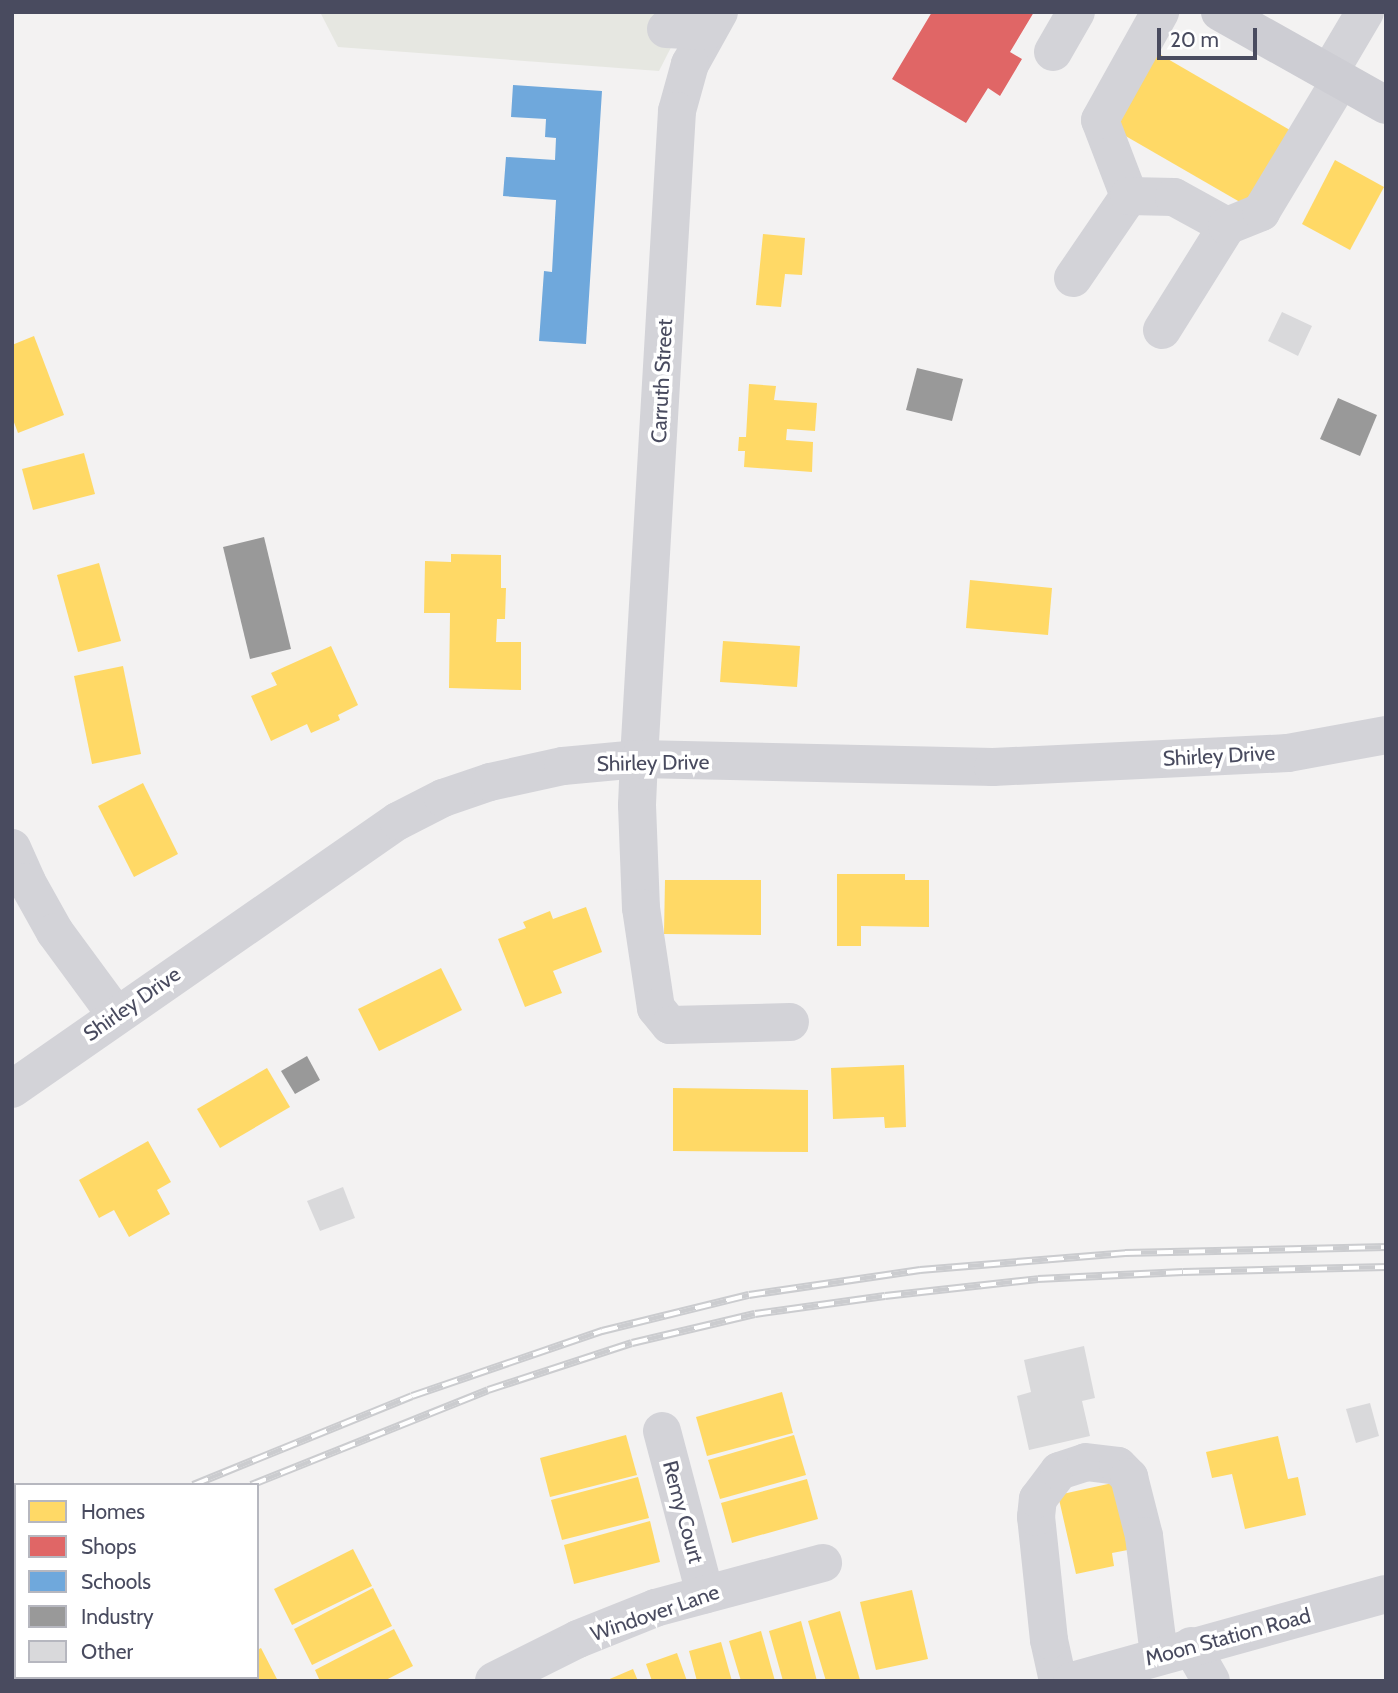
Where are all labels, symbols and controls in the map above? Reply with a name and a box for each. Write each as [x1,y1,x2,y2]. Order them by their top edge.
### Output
scale bar [1160,14,1260,58]
text: 20 m [1170,27,1219,52]
street label: Carruth Street [646,318,678,444]
street label: Shirley Drive [1162,740,1276,772]
street label: Shirley Drive [597,749,709,777]
street label: Shirley Drive [79,961,185,1047]
street label: Remy Court [657,1458,709,1566]
legend [14,1483,259,1679]
text: Homes [81,1499,145,1524]
text: Shops [81,1534,136,1559]
text: Schools [81,1569,151,1594]
street label: Windover Lane [587,1579,723,1647]
street label: Moon Station Road [1142,1603,1314,1671]
text: Industry [81,1604,154,1629]
text: Other [81,1639,133,1664]

